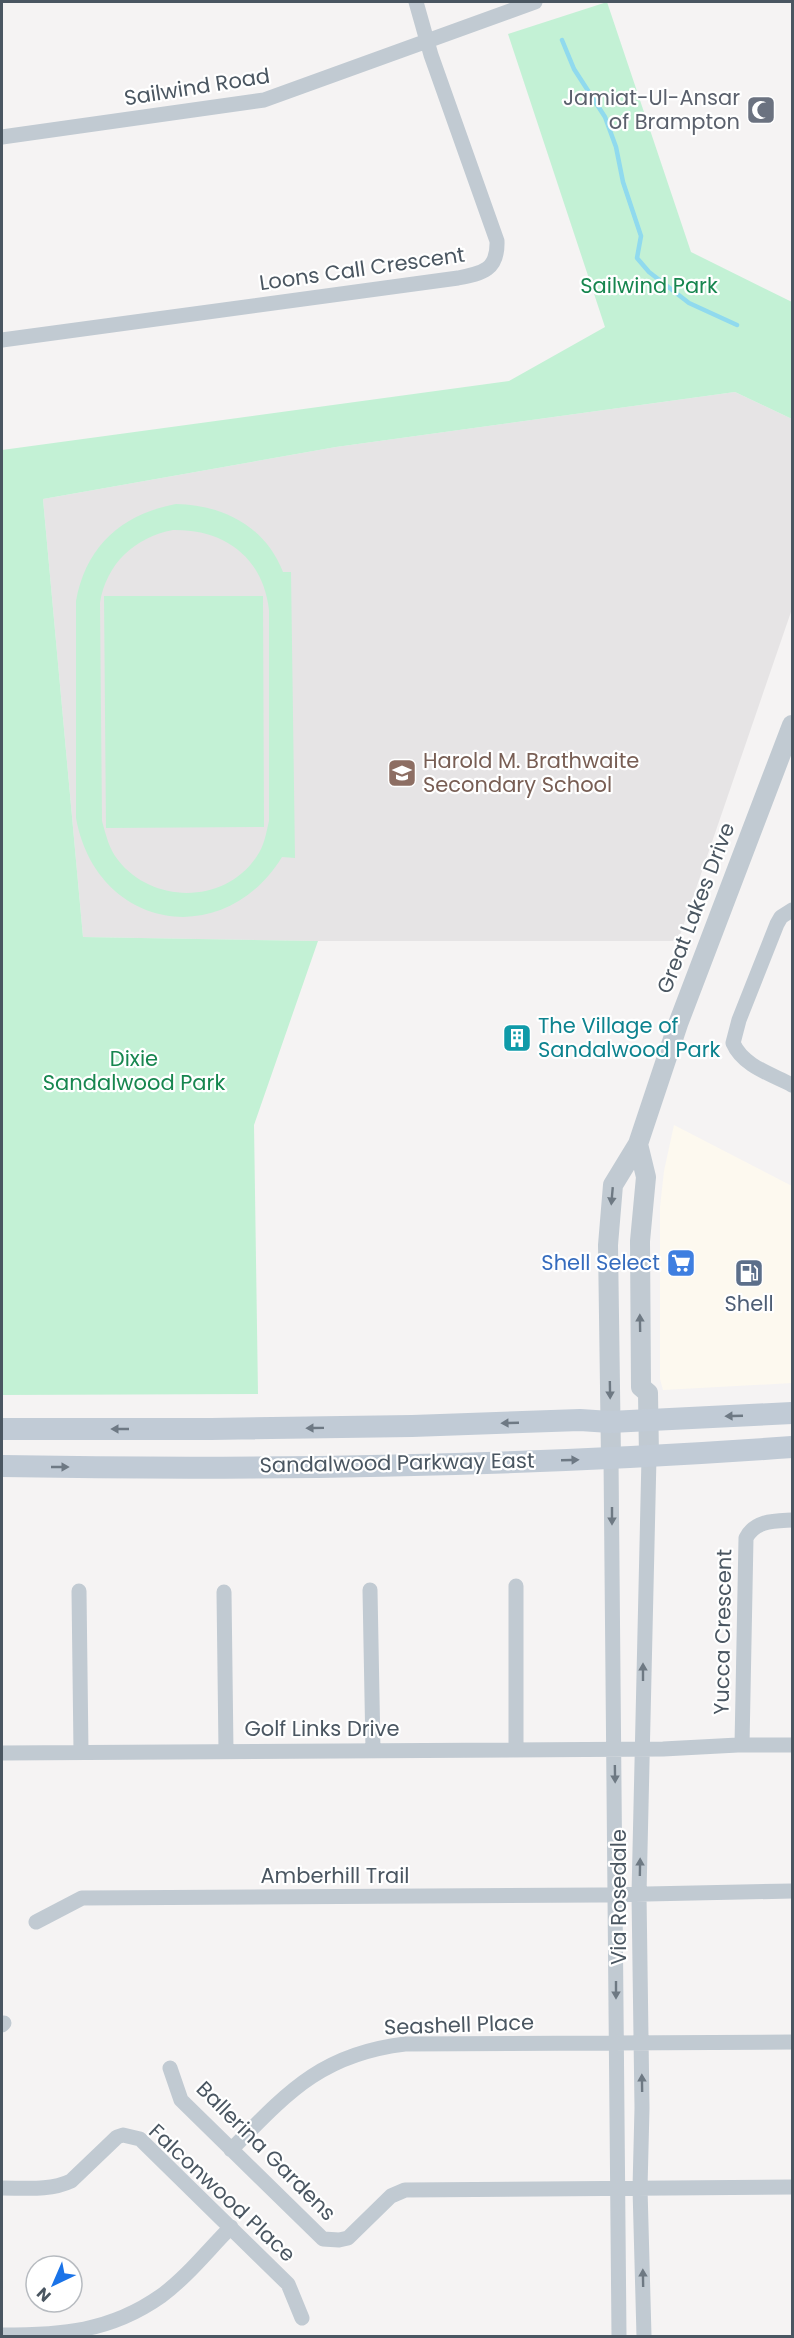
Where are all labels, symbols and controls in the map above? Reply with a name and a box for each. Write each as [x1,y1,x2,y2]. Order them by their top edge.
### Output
street label: Sailwind Road [122,61,272,112]
place label: Jamiat-Ul-Ansar of Brampton [563,83,740,136]
mosque icon: Jamiat-Ul-Ansar of Brampton [745,94,777,126]
street label: Loons Call Crescent [257,240,467,297]
park label: Sailwind Park [580,271,718,300]
place label: Harold M. Brathwaite Secondary School [423,746,639,799]
school or university icon: Harold M. Brathwaite Secondary School [386,757,418,789]
street label: Great Lakes Drive [650,818,741,997]
place label: The Village of Sandalwood Park [538,1011,721,1064]
building icon: The Village of Sandalwood Park [501,1022,533,1054]
park label: Dixie Sandalwood Park [43,1044,225,1097]
one-way arrow [607,1186,617,1205]
supermarket icon: Shell Select [665,1247,697,1279]
place label: Shell Select [541,1248,660,1277]
fuel station icon: Shell [733,1257,765,1289]
place label: Shell [724,1289,774,1318]
one-way arrow [635,1313,645,1332]
one-way arrow [605,1381,615,1400]
one-way arrow [725,1412,744,1421]
one-way arrow [500,1418,519,1427]
one-way arrow [305,1423,324,1432]
one-way arrow [110,1424,129,1434]
street label: Sandalwood Parkway East [259,1446,535,1479]
one-way arrow [560,1455,579,1464]
one-way arrow [50,1462,69,1472]
one-way arrow [607,1507,617,1526]
street label: Yucca Crescent [707,1549,738,1715]
one-way arrow [638,1663,648,1682]
street label: Golf Links Drive [244,1714,400,1743]
one-way arrow [610,1765,619,1784]
street label: Via Rosedale [604,1829,633,1965]
one-way arrow [635,1858,645,1877]
street label: Amberhill Trail [260,1861,410,1890]
one-way arrow [611,1981,621,2000]
street label: Seashell Place [383,2007,535,2042]
street label: Ballerina Gardens [190,2074,343,2227]
one-way arrow [637,2074,647,2093]
street label: Falconwood Place [143,2117,302,2268]
north arrow [24,2254,84,2314]
one-way arrow [638,2269,647,2288]
text: N [32,2282,56,2307]

